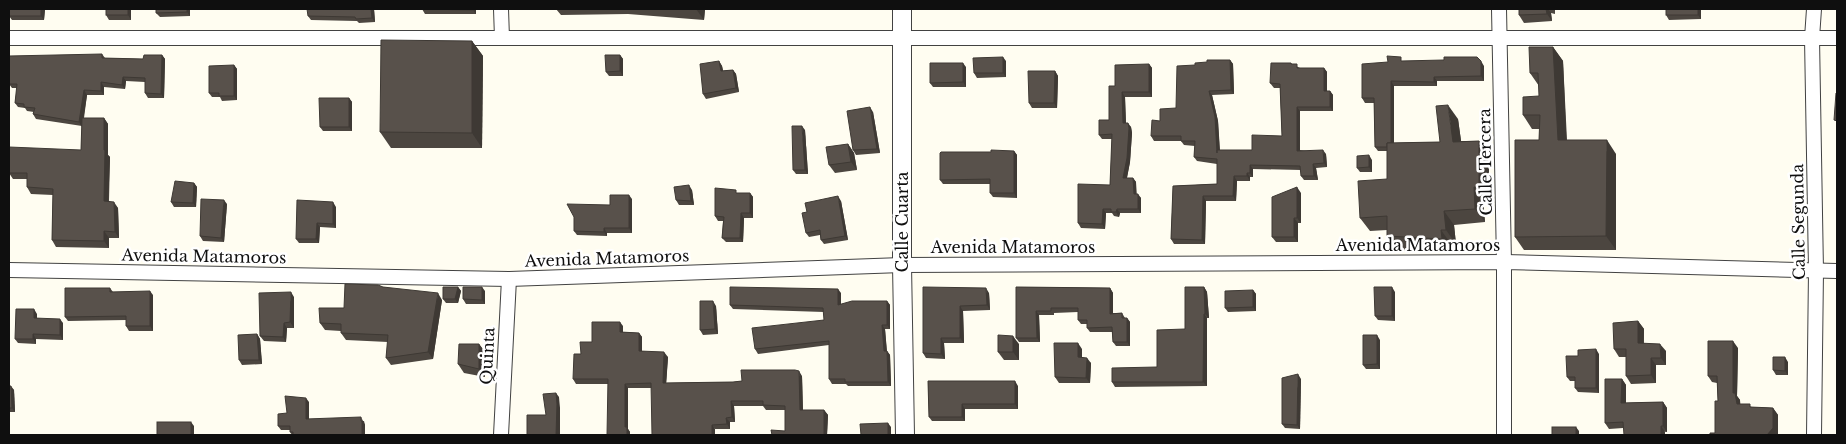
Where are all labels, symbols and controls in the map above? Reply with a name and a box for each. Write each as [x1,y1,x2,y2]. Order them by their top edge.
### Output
street label: Calle Tercera [1474,108,1496,216]
street label: Calle Segunda [1787,164,1809,280]
street label: Calle Cuarta [892,171,912,272]
street label: Avenida Matamoros [1335,235,1500,255]
street label: Avenida Matamoros [930,237,1095,257]
street label: Avenida Matamoros [121,245,286,267]
street label: Avenida Matamoros [523,245,690,271]
street label: Quinta [476,327,498,385]

